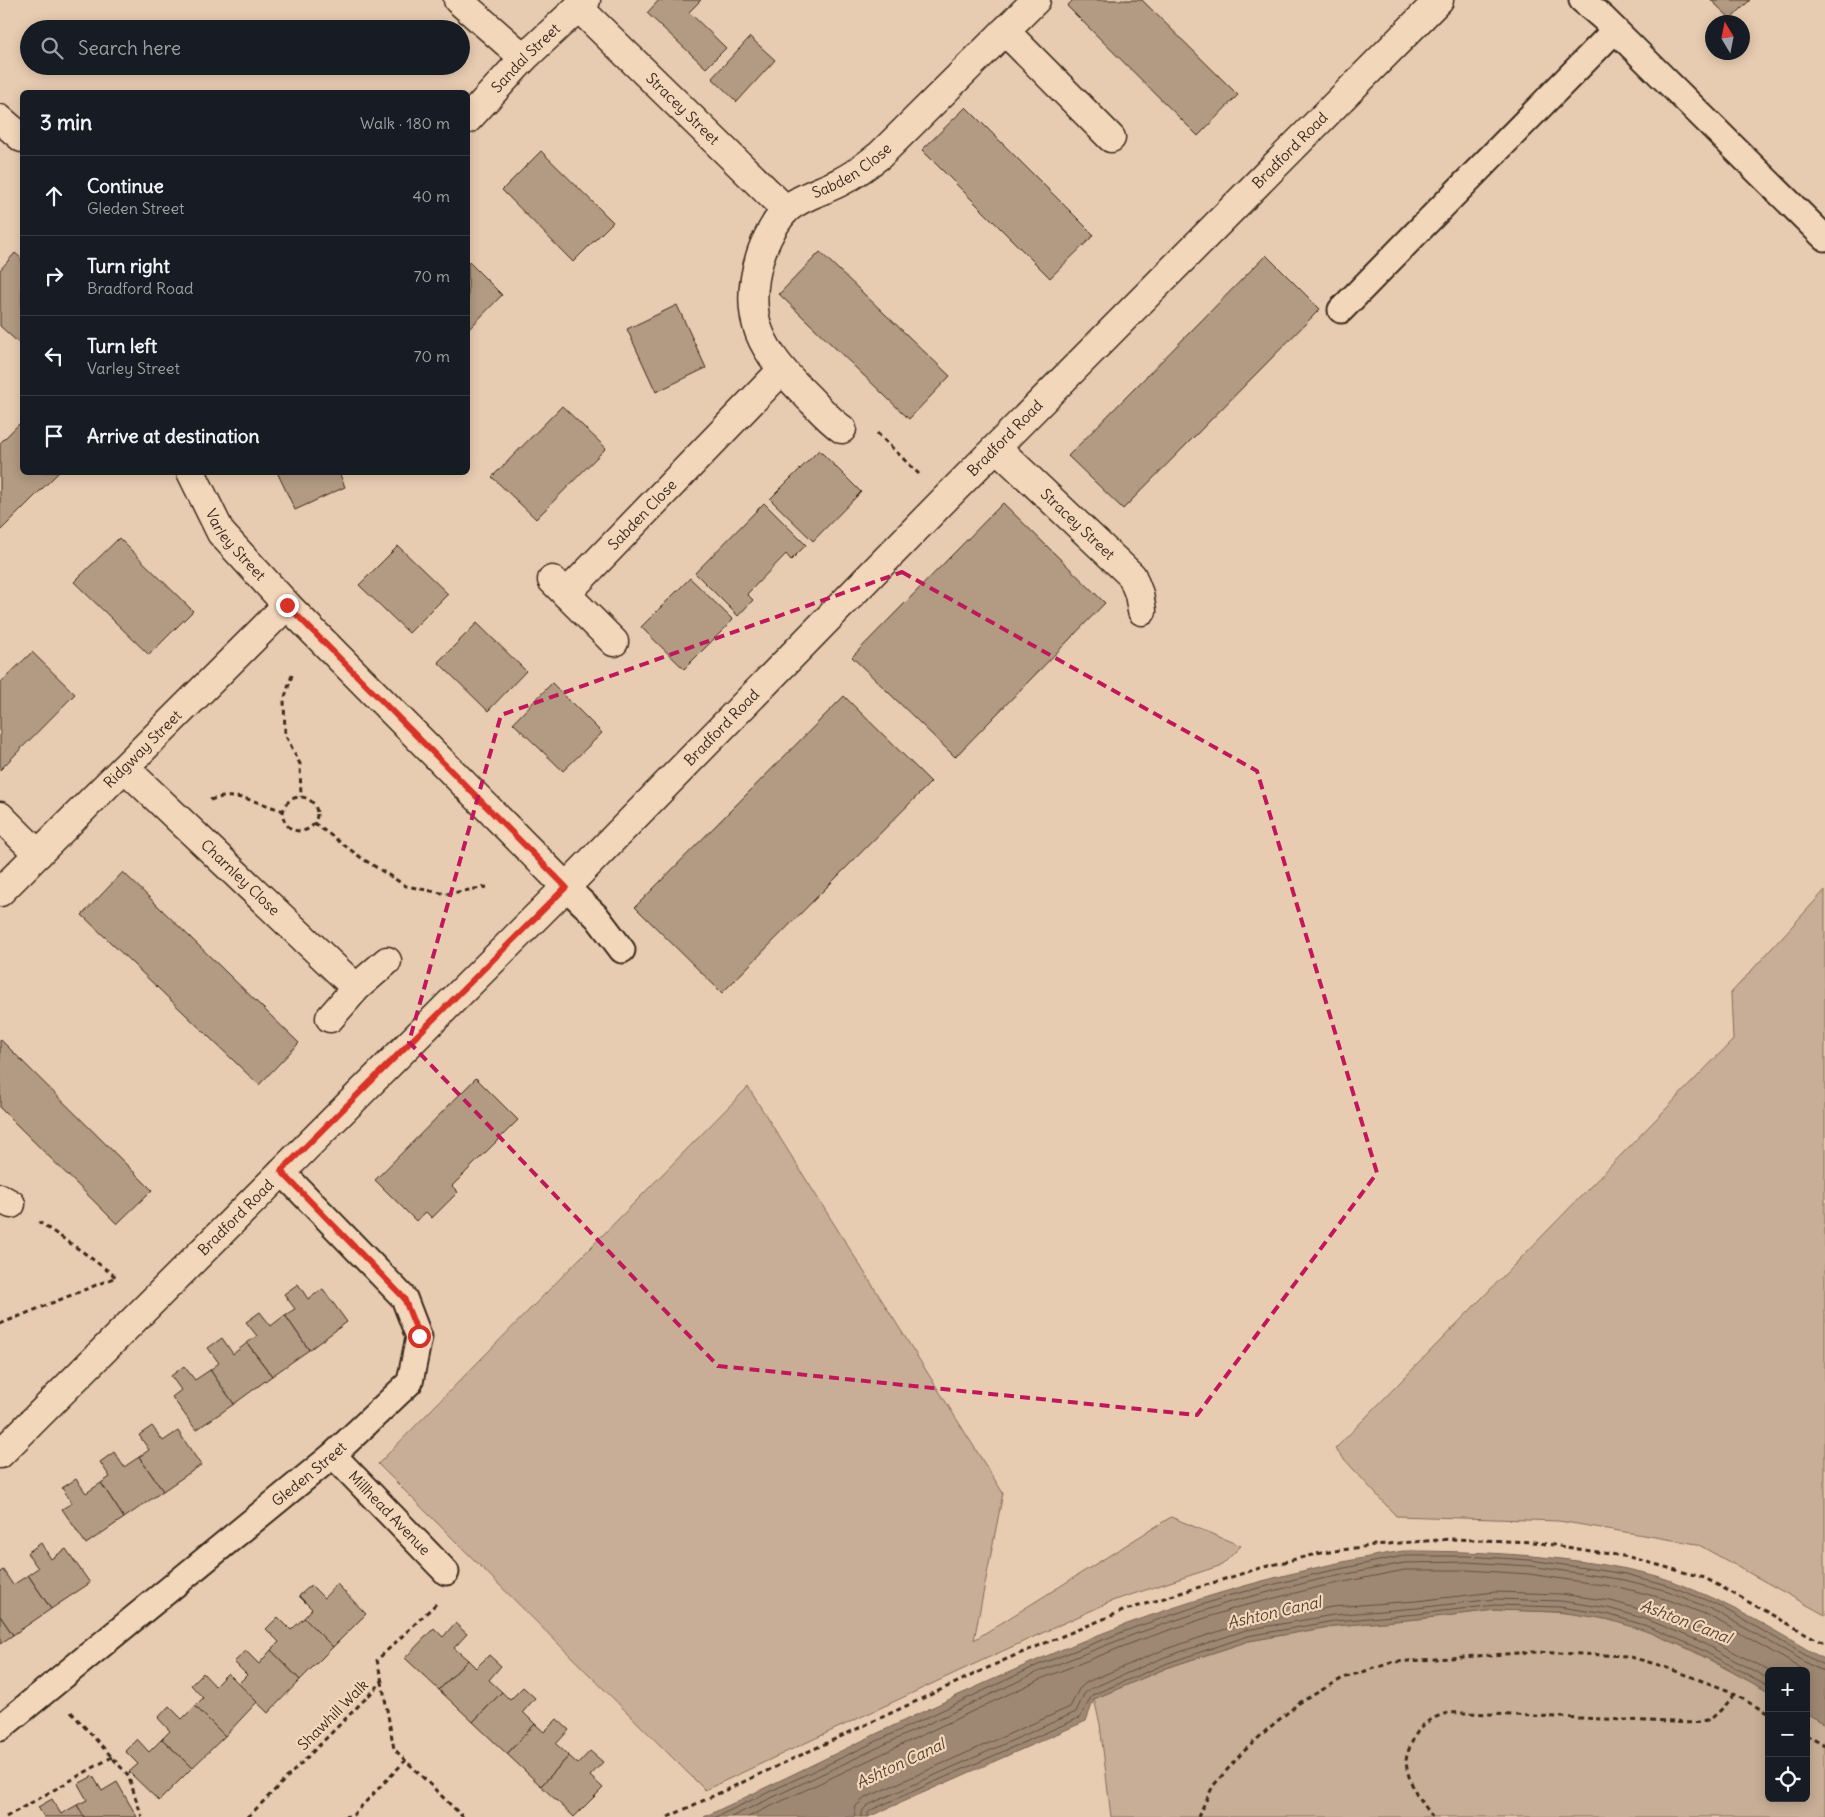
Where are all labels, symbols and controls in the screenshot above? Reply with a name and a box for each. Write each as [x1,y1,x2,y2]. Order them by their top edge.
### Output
north arrow [1705,15,1750,60]
street label: Sandal Street [487,19,564,96]
search box [20,20,470,75]
icon: search [38,34,66,62]
text: Search here [78,36,181,60]
street label: Stracey Street [642,69,724,149]
street label: Bradford Road [1248,108,1332,192]
text: 3 min [40,109,92,136]
text: Walk · 180 m [360,113,450,133]
street label: Sabden Close [809,139,895,202]
text: Continue [87,174,164,198]
icon: ahead [40,182,68,210]
text: 40 m [412,186,450,206]
text: Gleden Street [87,198,185,218]
text: Turn right [87,254,170,278]
icon: right [40,262,68,290]
text: 70 m [414,266,450,286]
text: Bradford Road [87,278,193,298]
text: Turn left [87,334,157,358]
icon: left [40,342,68,370]
text: 70 m [414,346,450,366]
text: Varley Street [87,358,180,378]
street label: Bradford Road [963,396,1047,480]
icon: arrive [40,422,68,450]
text: Arrive at destination [87,424,260,448]
street label: Sabden Close [604,475,680,554]
street label: Stracey Street [1037,484,1119,564]
street label: Varley Street [202,506,270,584]
route end [276,594,299,617]
street label: Bradford Road [680,685,763,770]
street label: Ridgway Street [99,706,185,792]
street label: Charnley Close [197,835,284,919]
street label: Bradford Road [194,1175,278,1259]
route start [408,1325,431,1348]
street label: Gleden Street [268,1437,350,1510]
street label: Millhead Avenue [345,1467,435,1559]
water label: Ashton Canal [1225,1591,1325,1632]
water label: Ashton Canal [1638,1595,1736,1648]
map controls [1765,1667,1810,1802]
button: + [1765,1667,1810,1712]
street label: Shawhill Walk [293,1675,372,1754]
button: − [1765,1712,1810,1757]
water label: Ashton Canal [852,1733,950,1792]
button: locate [1765,1757,1810,1802]

